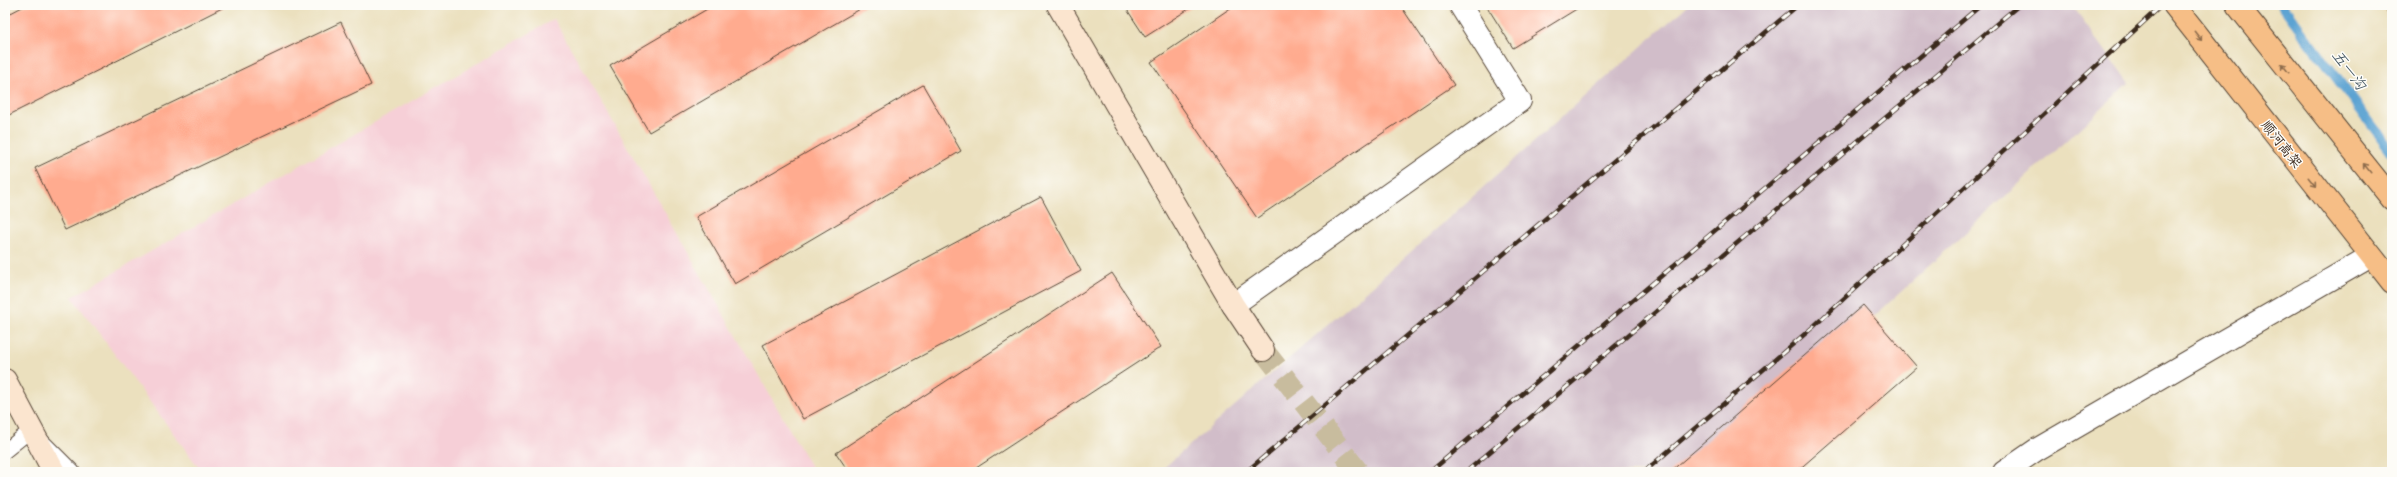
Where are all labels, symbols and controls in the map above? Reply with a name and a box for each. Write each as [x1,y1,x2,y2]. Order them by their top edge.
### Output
one-way arrow [2194,30,2202,41]
water label: 五一沟 [2327,44,2374,96]
one-way arrow [2281,62,2290,73]
street label: 顺河高架 [2257,115,2308,172]
one-way arrow [2363,163,2372,174]
one-way arrow [2308,177,2317,188]

